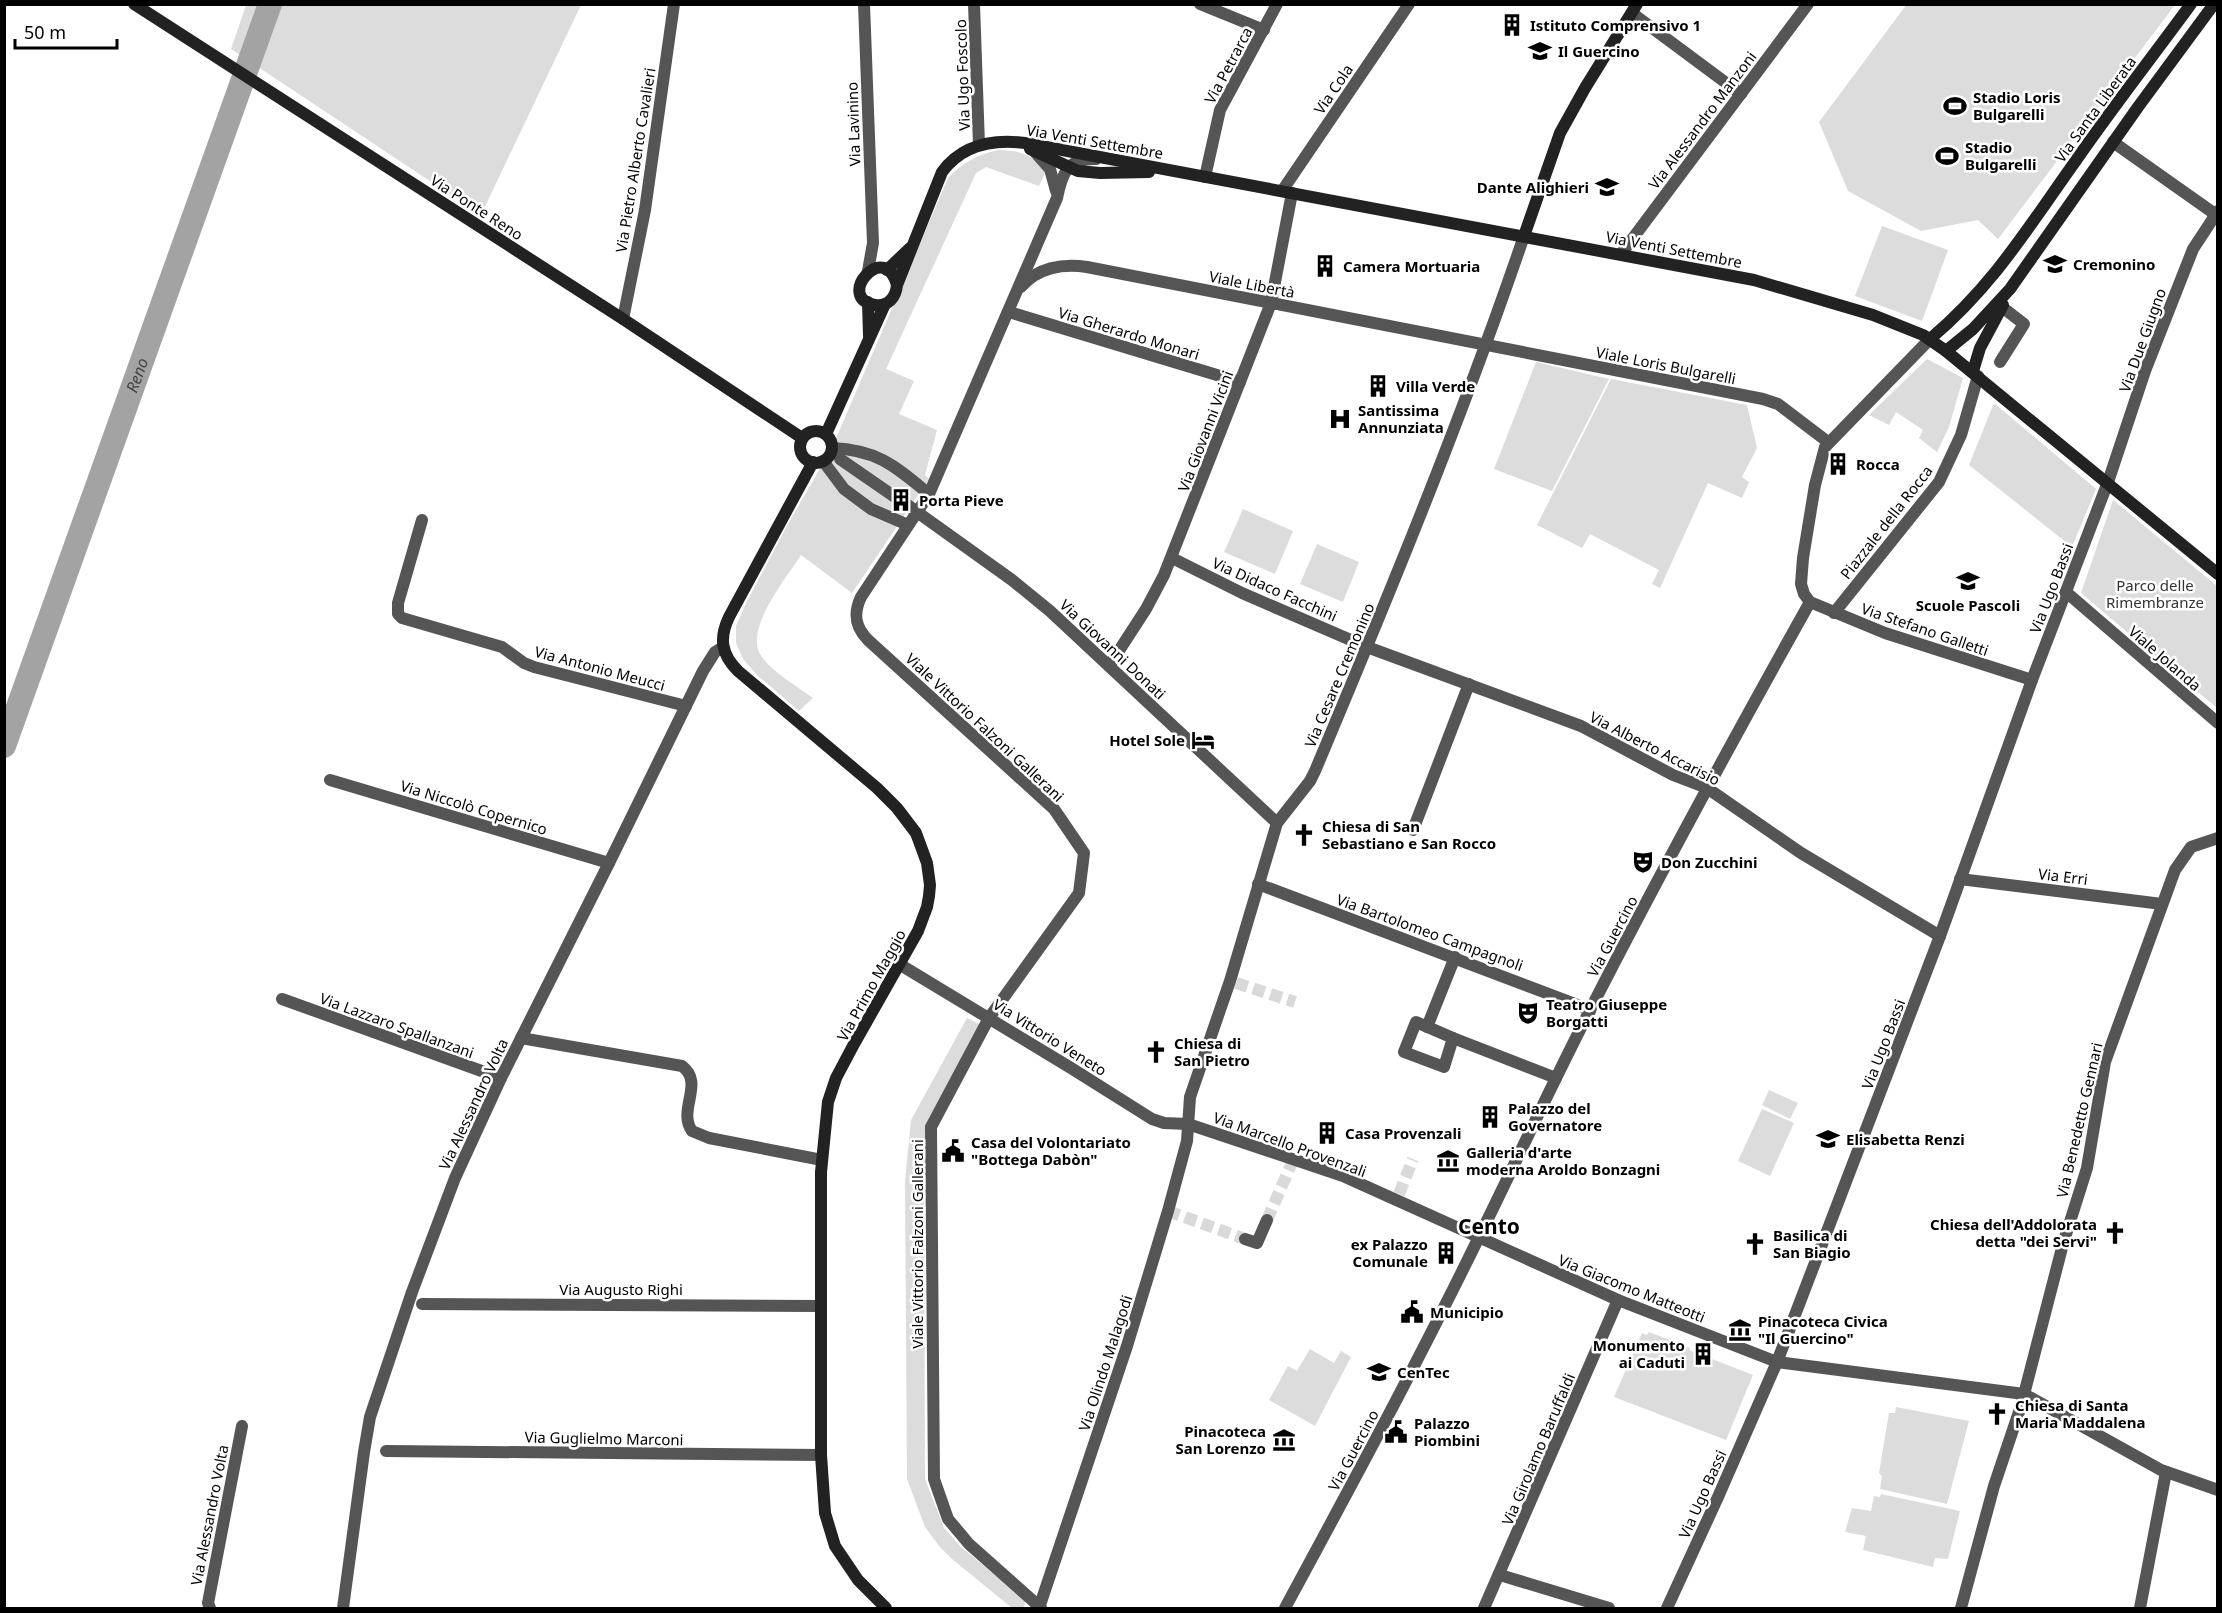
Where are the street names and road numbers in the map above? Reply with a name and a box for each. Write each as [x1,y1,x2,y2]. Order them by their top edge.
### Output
street label: Via Ugo Foscolo [950,19,974,131]
street label: Via Petrarca [1199,23,1257,107]
street label: Via Alessandro Manzoni [1644,47,1760,193]
street label: Via Santa Liberata [2050,52,2140,166]
street label: Via Cola [1309,60,1357,118]
street label: Via Pietro Alberto Cavalieri [611,66,659,254]
street label: Via Lavinino [842,81,864,167]
street label: Via Venti Settembre [1025,119,1165,163]
street label: Via Ponte Reno [427,170,527,244]
street label: Via Venti Settembre [1604,226,1744,272]
street label: Viale Libertà [1207,266,1297,302]
street label: Via Due Giugno [2114,285,2170,395]
street label: Via Gherardo Monari [1056,302,1202,364]
street label: Viale Loris Bulgarelli [1594,342,1738,388]
street label: Via Giovanni Vicini [1173,368,1237,494]
street label: Piazzale della Rocca [1835,461,1937,583]
street label: Via Ugo Bassi [2025,540,2077,636]
street label: Via Didaco Facchini [1209,552,1341,626]
street label: Via Giovanni Donati [1056,595,1170,703]
street label: Via Stefano Galletti [1859,598,1991,660]
street label: Via Cesare Cremonino [1299,600,1379,750]
street label: Viale Jolanda [2125,621,2205,695]
street label: Via Antonio Meucci [533,641,667,695]
street label: Viale Vittorio Falzoni Gallerani [902,648,1068,806]
street label: Via Alberto Accarisio [1587,707,1723,789]
street label: Via Niccolò Copernico [398,775,550,839]
street label: Via Erri [2037,863,2089,889]
street label: Via Bartolomeo Campagnoli [1334,889,1526,975]
street label: Via Guercino [1582,892,1642,980]
street label: Via Primo Maggio [832,926,910,1044]
street label: Via Lazzaro Spallanzani [317,988,477,1062]
street label: Via Vittorio Veneto [989,994,1111,1080]
street label: Via Ugo Bassi [1857,996,1909,1092]
street label: Via Alessandro Volta [434,1035,512,1173]
street label: Via Benedetto Gennari [2051,1040,2107,1200]
street label: Via Marcello Provenzali [1211,1107,1369,1181]
street label: Viale Vittorio Falzoni Gallerani [907,1139,927,1349]
street label: Via Giacomo Matteotti [1556,1249,1708,1327]
street label: Via Augusto Righi [559,1279,683,1299]
street label: Via Olindo Malagodi [1074,1292,1136,1434]
street label: Via Girolamo Baruffaldi [1497,1370,1579,1528]
street label: Via Guercino [1323,1406,1383,1494]
street label: Via Guglielmo Marconi [524,1427,684,1449]
street label: Via Alessandro Volta [186,1443,232,1587]
street label: Via Ugo Bassi [1674,1447,1730,1541]

